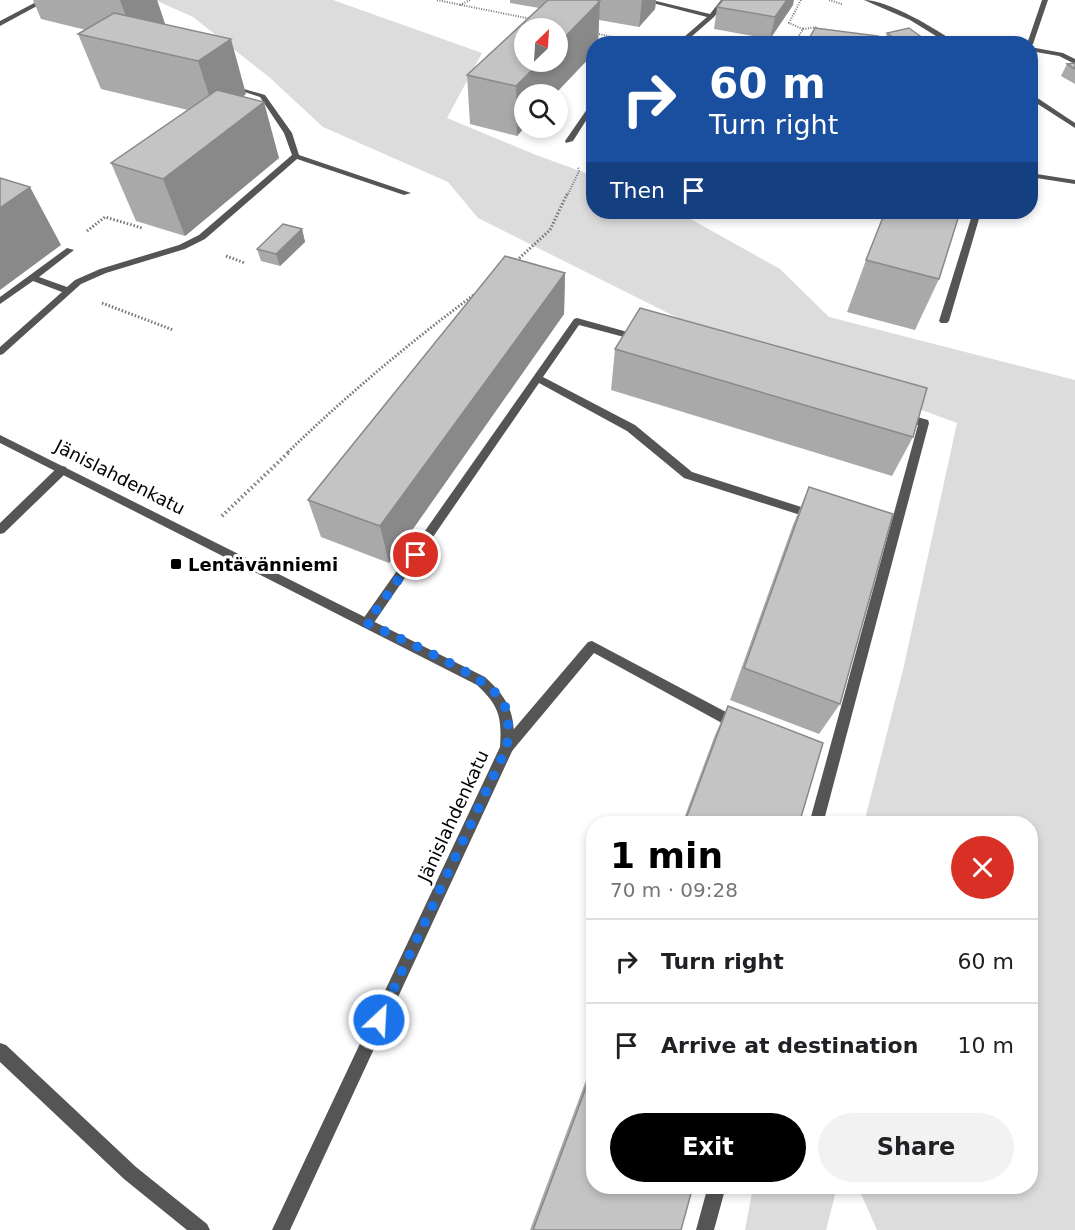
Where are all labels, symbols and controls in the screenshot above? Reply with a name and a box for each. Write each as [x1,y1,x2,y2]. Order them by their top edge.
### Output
north arrow [514,18,568,72]
map controls [514,18,568,138]
text: 60 m [709,59,826,108]
icon: right [610,60,688,138]
button: search [514,84,568,138]
text: Turn right [709,109,838,140]
icon: arrive [677,174,710,207]
text: Then [610,178,665,203]
street label: Jänislahdenkatu [51,435,189,519]
pin [390,529,441,580]
icon: arrive [399,538,432,571]
place label: Lentävänniemi [188,554,338,575]
marker: Lentävänniemi [169,557,183,571]
street label: Jänislahdenkatu [413,747,493,886]
text: 1 min [610,835,723,876]
button: close [951,836,1014,899]
text: 70 m · 09:28 [610,878,738,902]
icon: right [610,945,643,978]
text: Turn right [661,949,784,974]
text: 60 m [958,949,1014,974]
position arrow [347,988,411,1052]
icon: arrive [610,1029,643,1062]
text: Arrive at destination [661,1033,918,1058]
text: 10 m [958,1033,1014,1058]
button: Exit [610,1113,806,1182]
button: Share [818,1113,1014,1182]

